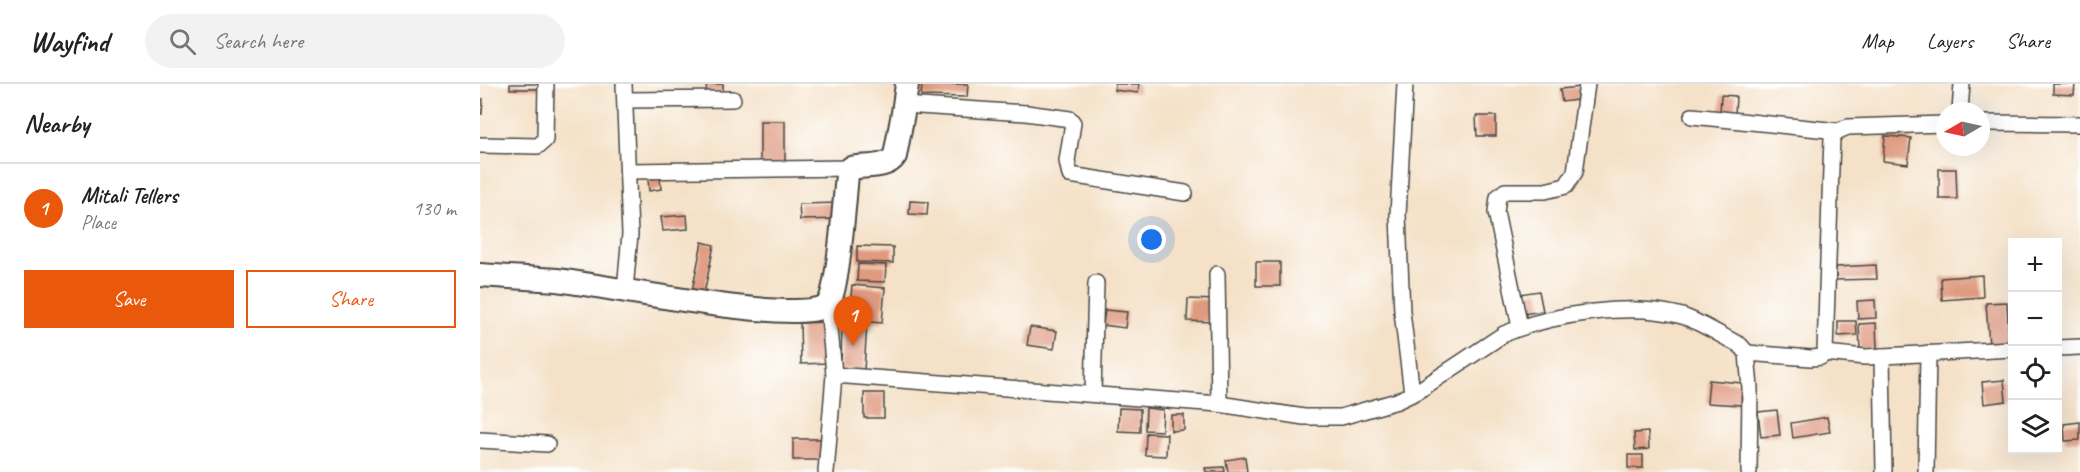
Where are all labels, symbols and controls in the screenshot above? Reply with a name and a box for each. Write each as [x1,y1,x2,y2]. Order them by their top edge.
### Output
search box [145,14,565,68]
text: Wayfind [30,24,109,59]
icon: search [166,25,199,58]
text: Search here [214,27,303,55]
text: Map [1861,28,1894,54]
text: Layers [1927,28,1973,54]
text: Share [2006,28,2050,54]
north arrow [1936,102,1990,156]
text: Nearby [24,107,89,140]
text: Mitali Tellers [81,182,178,210]
text: 1 [39,196,48,221]
text: 130 m [413,196,456,221]
text: Place [81,210,116,235]
your location [1137,225,1166,254]
map controls [2008,238,2062,454]
button: + [2008,238,2062,292]
button: Save [24,270,234,328]
button: Share [246,270,456,328]
button: − [2008,292,2062,346]
pin: 1 [834,296,872,346]
button: locate [2008,346,2062,400]
button: layers [2008,400,2062,454]

